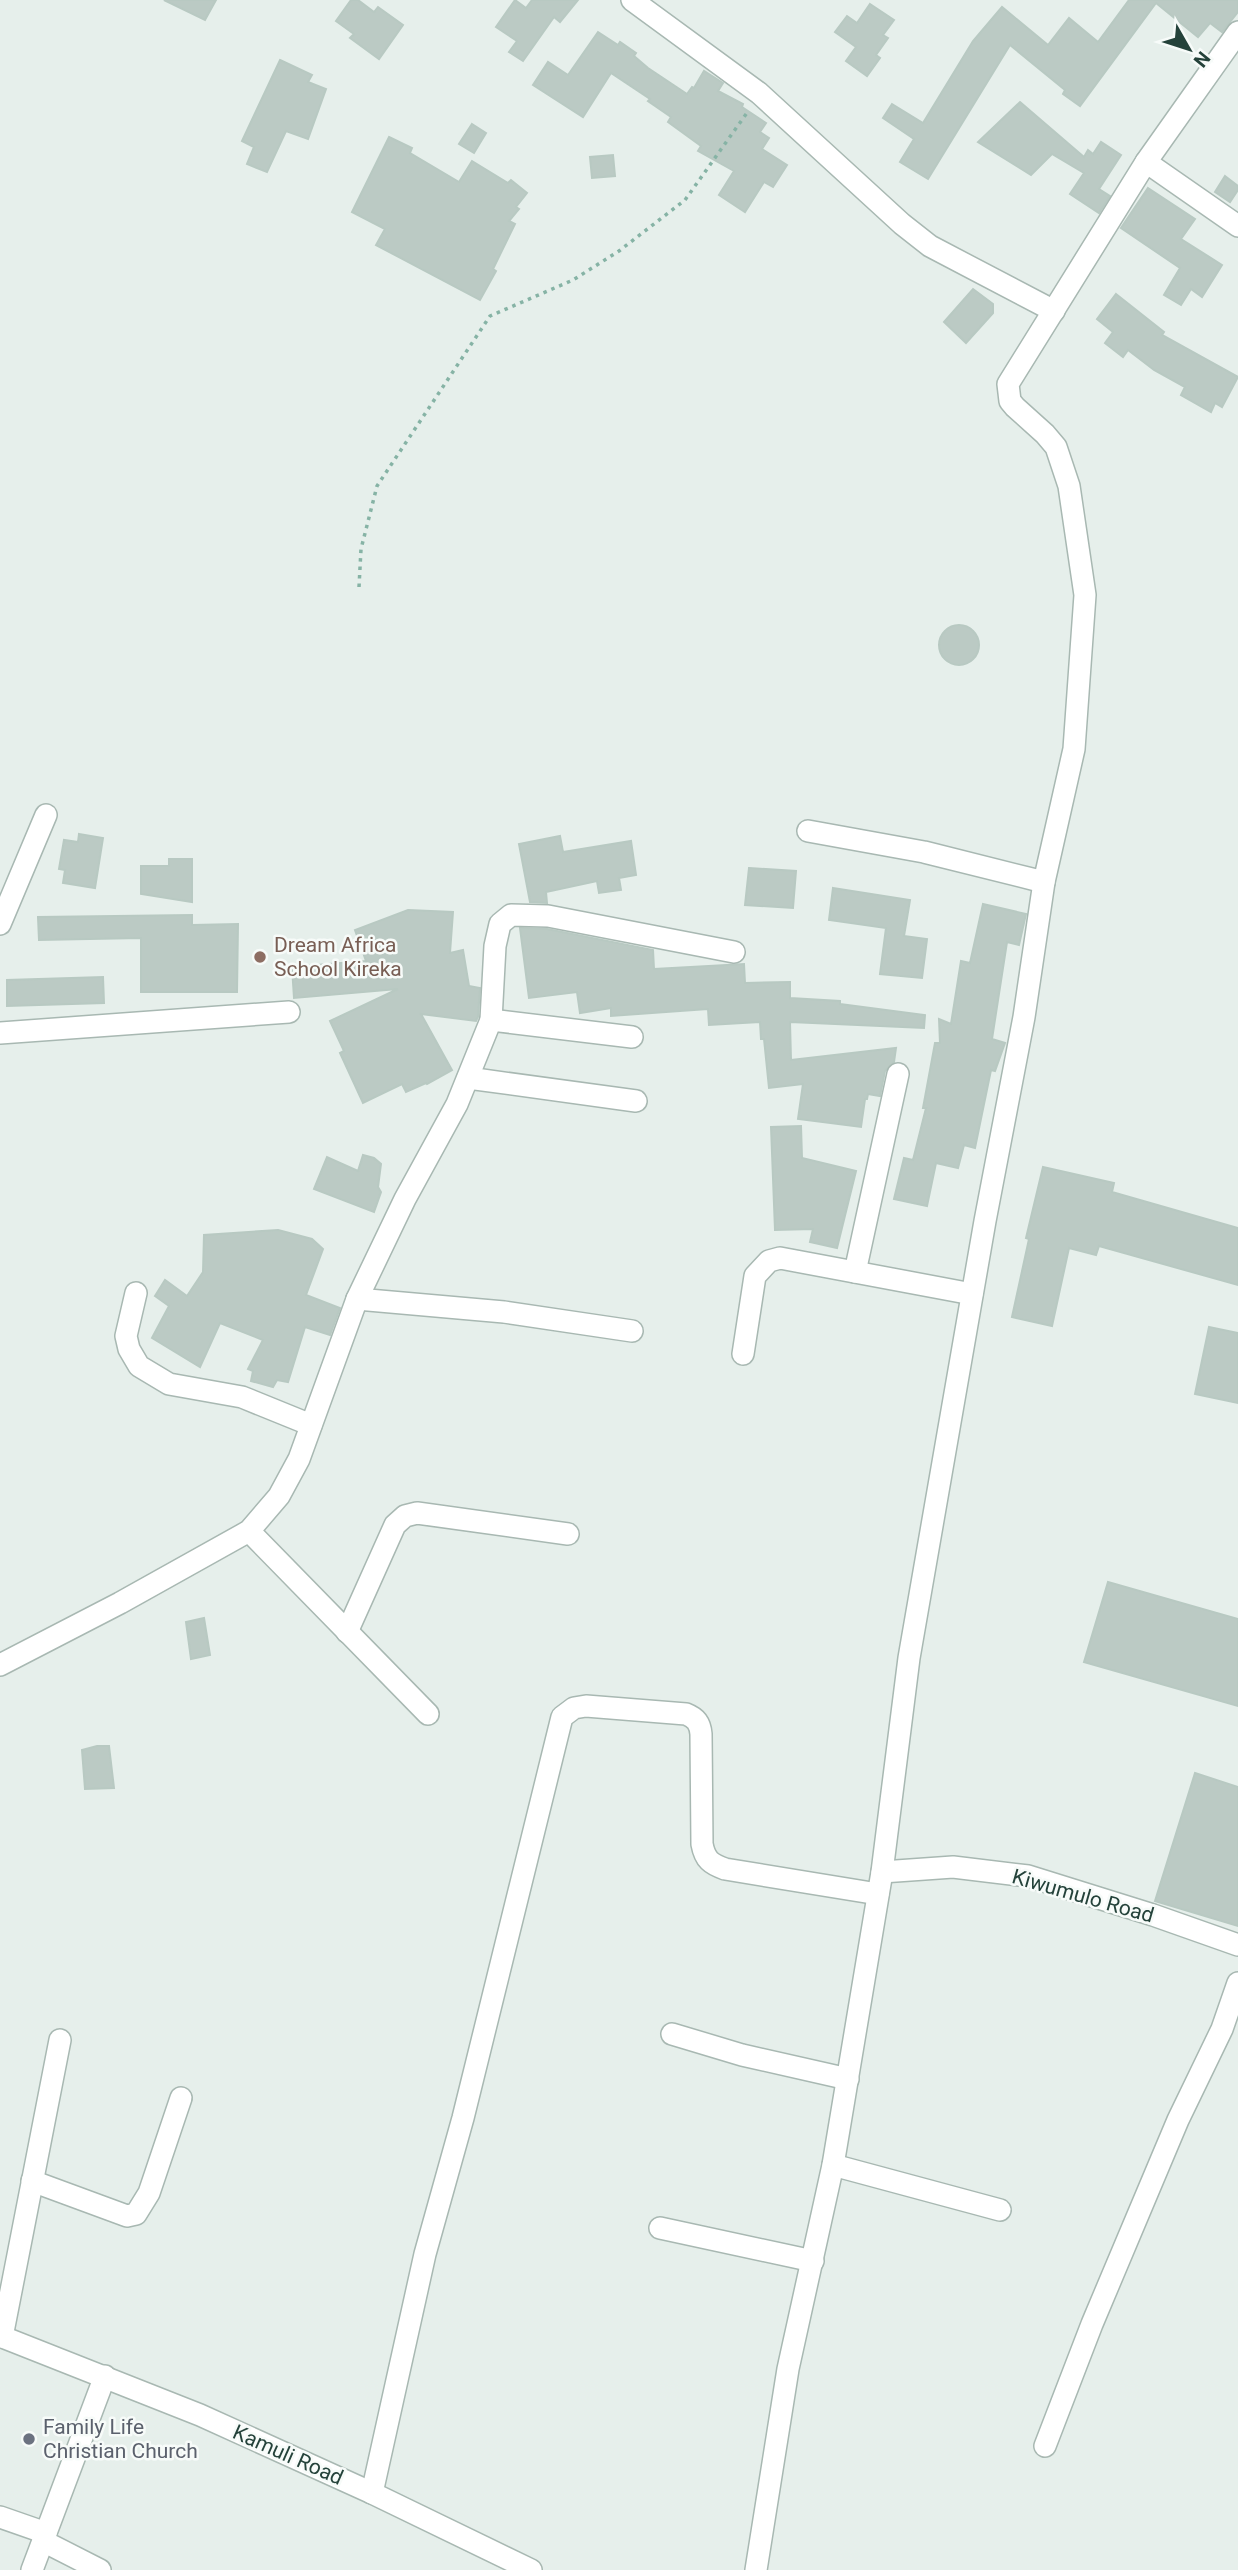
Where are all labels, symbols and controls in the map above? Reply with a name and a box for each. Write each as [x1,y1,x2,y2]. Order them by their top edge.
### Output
north arrow [1154,14,1224,84]
text: N [1189,47,1215,72]
place label: Dream Africa School Kireka [274,933,402,981]
marker: Dream Africa School Kireka [252,949,268,965]
street label: Kiwumulo Road [1009,1864,1157,1928]
place label: Family Life Christian Church [43,2415,198,2463]
street label: Kamuli Road [229,2420,347,2490]
marker: Family Life Christian Church [21,2431,37,2447]

